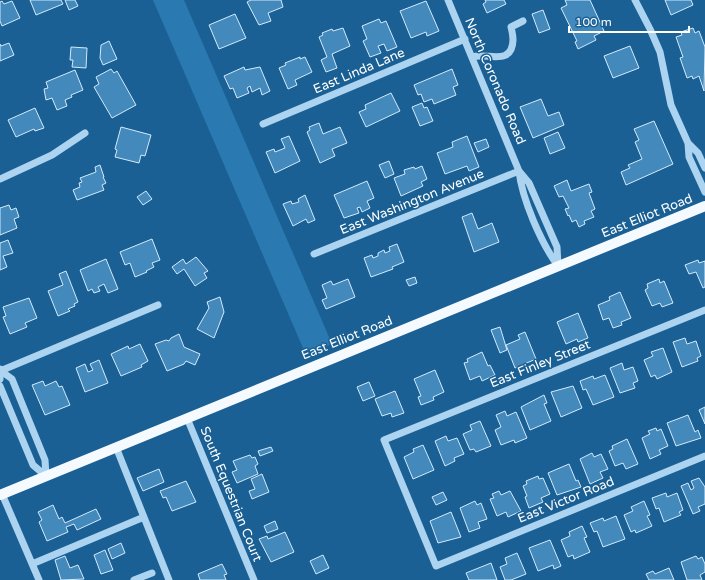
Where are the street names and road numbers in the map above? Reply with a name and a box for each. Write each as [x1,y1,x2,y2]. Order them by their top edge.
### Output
street label: North Coronado Road [461,15,529,147]
street label: East Linda Lane [311,45,407,97]
street label: East Washington Avenue [338,166,486,238]
street label: East Elliot Road [599,190,695,242]
street label: East Elliot Road [299,312,395,364]
street label: East Finley Street [487,337,593,391]
street label: South Equestrian Court [197,424,265,564]
street label: East Victor Road [515,473,617,527]

